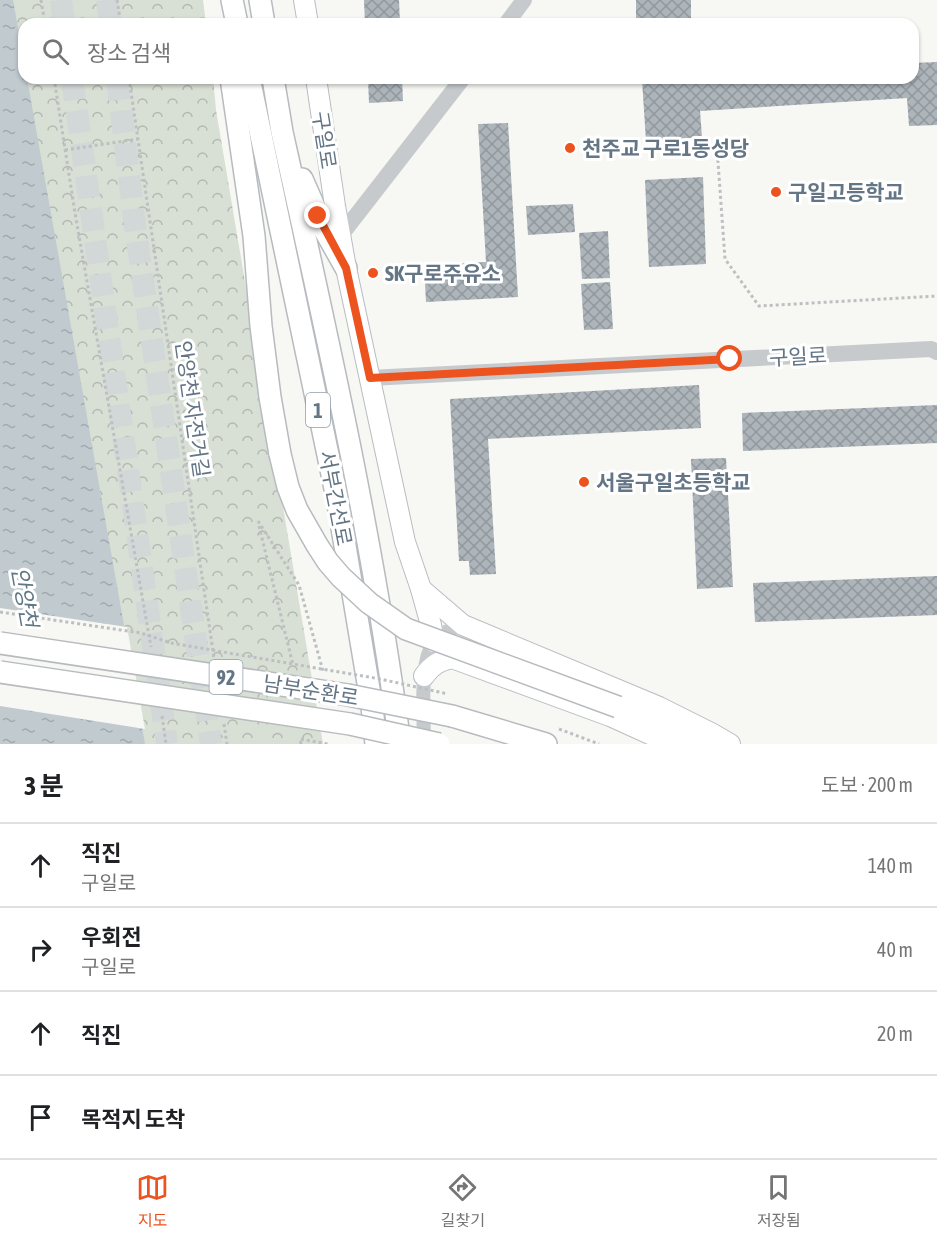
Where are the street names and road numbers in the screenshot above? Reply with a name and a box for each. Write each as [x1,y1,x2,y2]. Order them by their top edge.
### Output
street label: 구일로 [309,109,341,171]
street label: 안양천 자전거길 [172,339,214,479]
street label: 구일로 [768,342,828,370]
road number: 1 [306,393,330,427]
street label: 서부간선로 [315,448,357,548]
road number: 92 [210,660,242,694]
street label: 남부순환로 [261,671,361,709]

